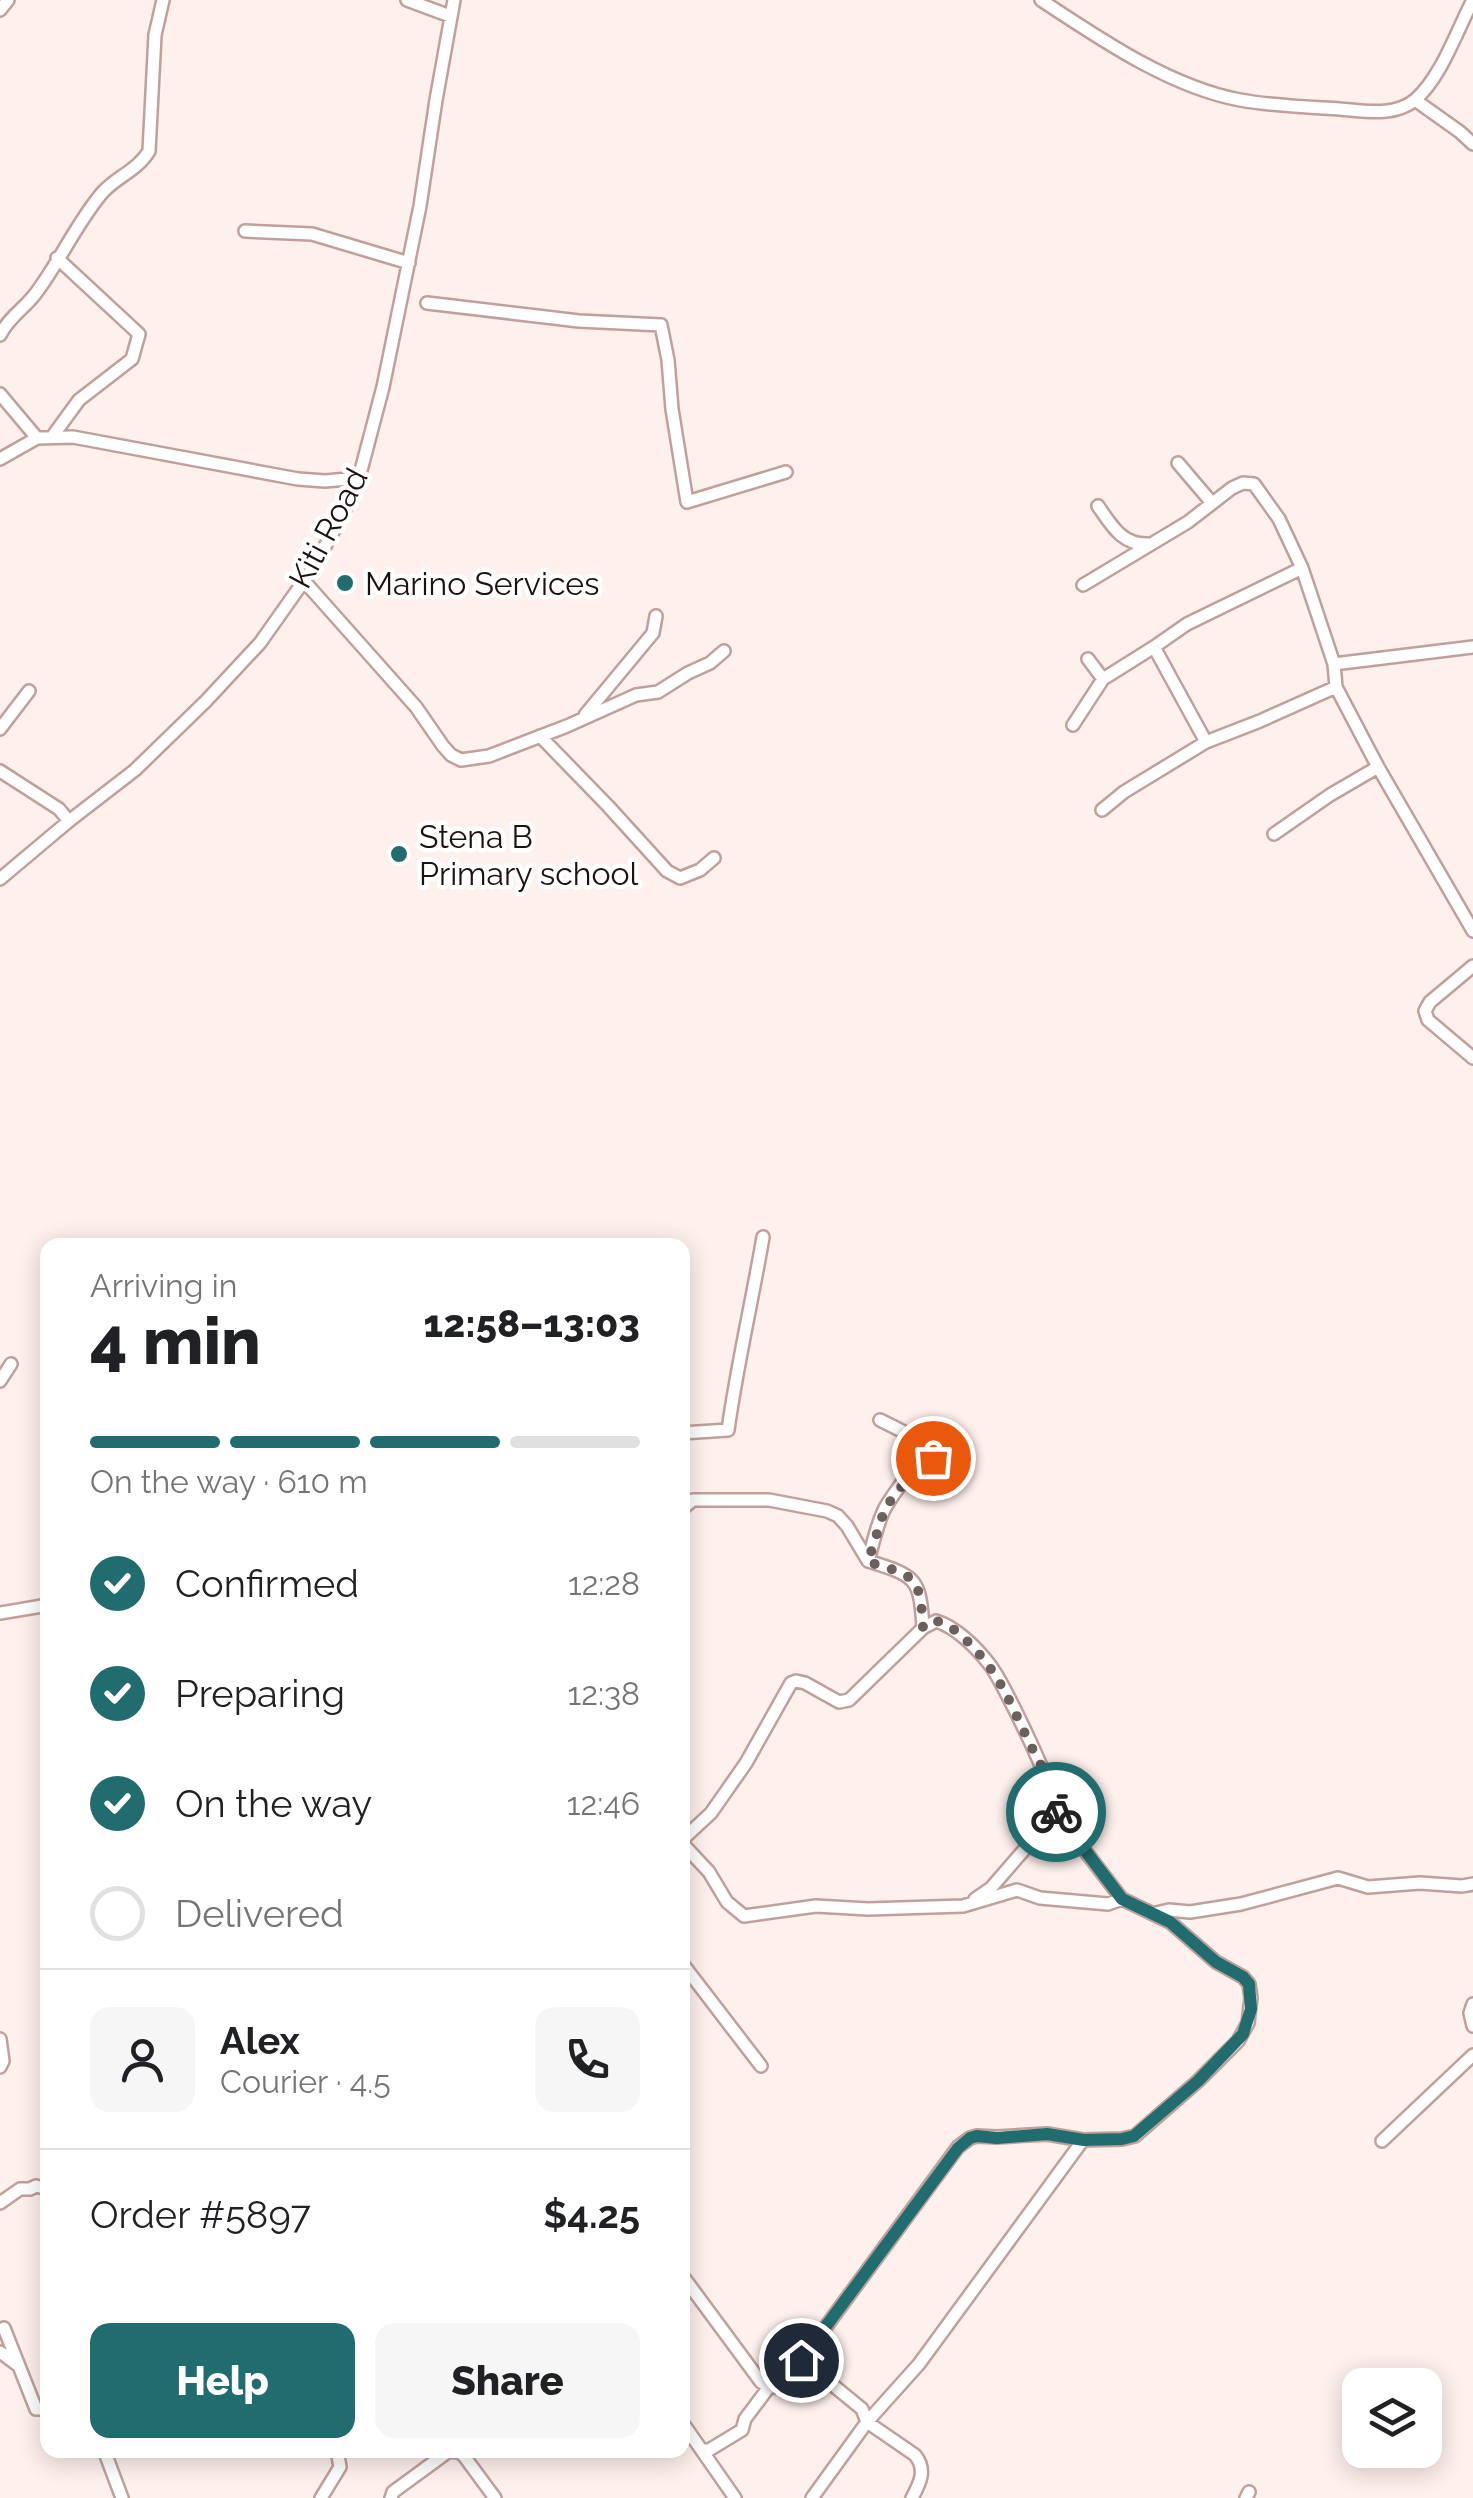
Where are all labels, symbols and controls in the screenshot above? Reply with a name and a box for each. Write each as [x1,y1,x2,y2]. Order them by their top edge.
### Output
street label: Kiti Road [281,462,375,594]
place label: Marino Services [365,565,600,602]
marker: Marino Services [334,572,356,594]
place label: Stena B Primary school [419,818,639,892]
marker: Stena B Primary school [388,843,410,865]
text: Arriving in [90,1267,237,1304]
text: 12:58–13:03 [424,1301,640,1346]
text: 4 min [90,1303,261,1379]
pin [891,1416,976,1501]
icon: bag [906,1431,961,1486]
text: On the way · 610 m [90,1463,368,1500]
icon: check [90,1556,145,1611]
text: Confirmed [175,1561,359,1606]
text: 12:28 [568,1565,640,1602]
icon: check [90,1666,145,1721]
text: Preparing [175,1671,345,1716]
text: 12:38 [568,1675,640,1712]
courier [1006,1762,1106,1862]
icon: check [90,1776,145,1831]
text: On the way [175,1781,372,1826]
text: 12:46 [567,1785,640,1822]
icon: bike [1029,1785,1084,1840]
text: Delivered [175,1891,344,1936]
button: person [90,2007,195,2112]
button: phone [535,2007,640,2112]
text: Alex [220,2018,300,2063]
text: Courier · 4.5 [220,2063,391,2100]
text: Order #5897 [90,2192,311,2237]
text: $4.25 [543,2192,640,2237]
pin [759,2318,844,2403]
button: Help [90,2323,355,2438]
button: Share [375,2323,640,2438]
icon: home [774,2333,829,2388]
map controls [1342,2368,1442,2468]
button: layers [1342,2368,1442,2468]

